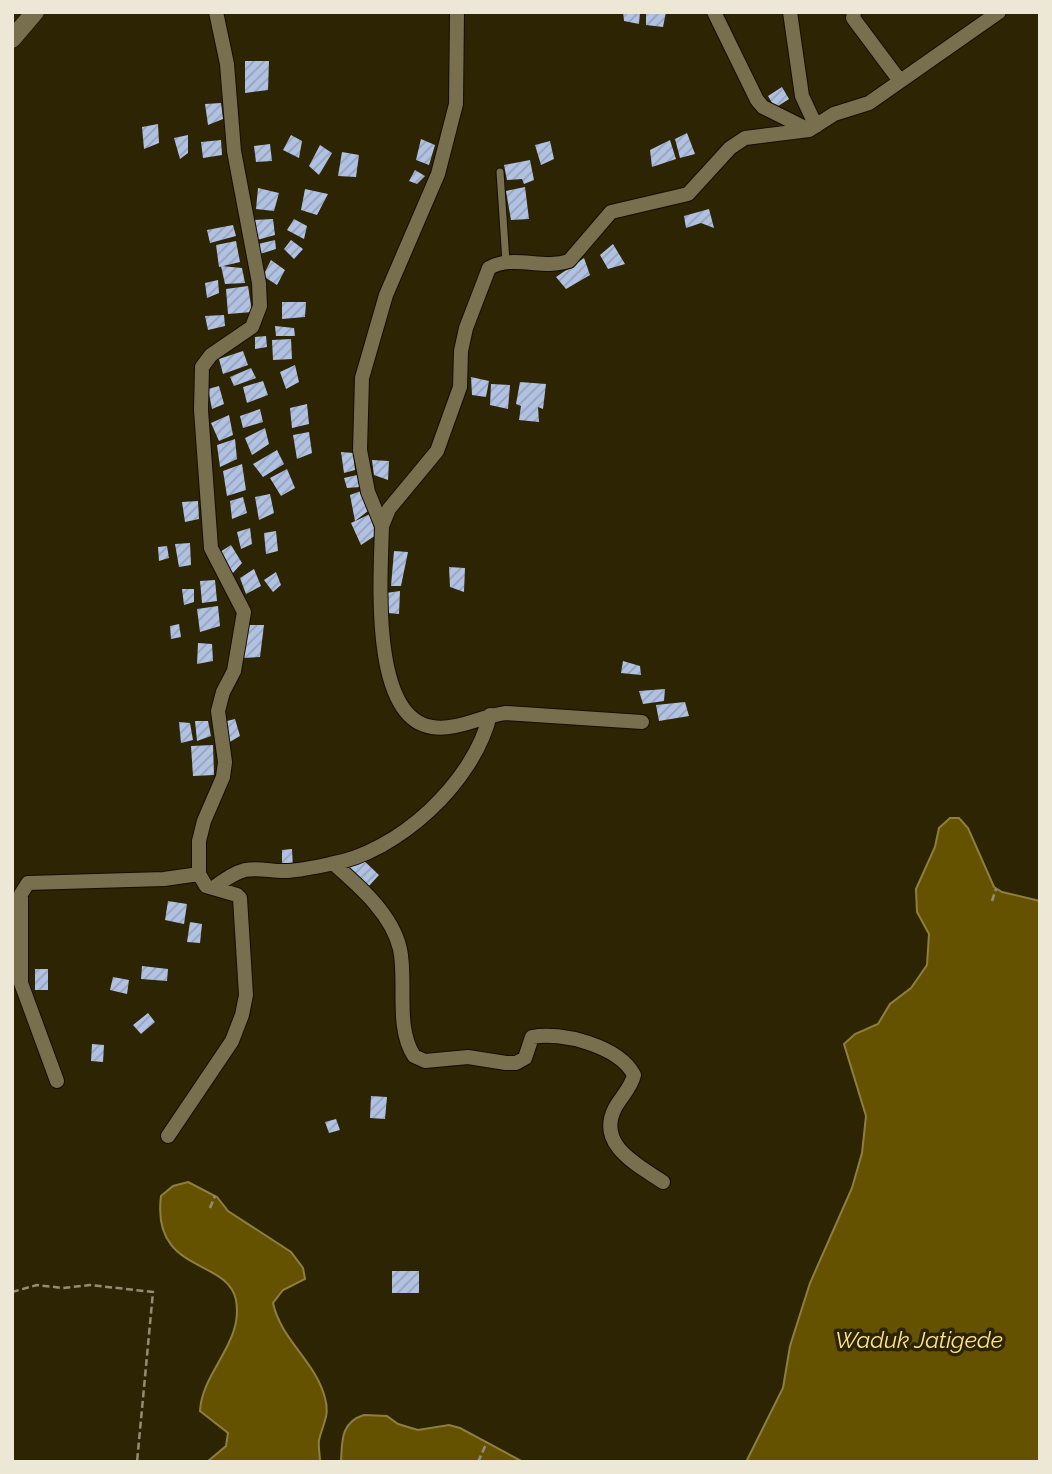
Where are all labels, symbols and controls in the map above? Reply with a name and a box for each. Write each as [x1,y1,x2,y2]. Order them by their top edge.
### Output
water label: Waduk Jatigede [835,1326,1003,1353]

